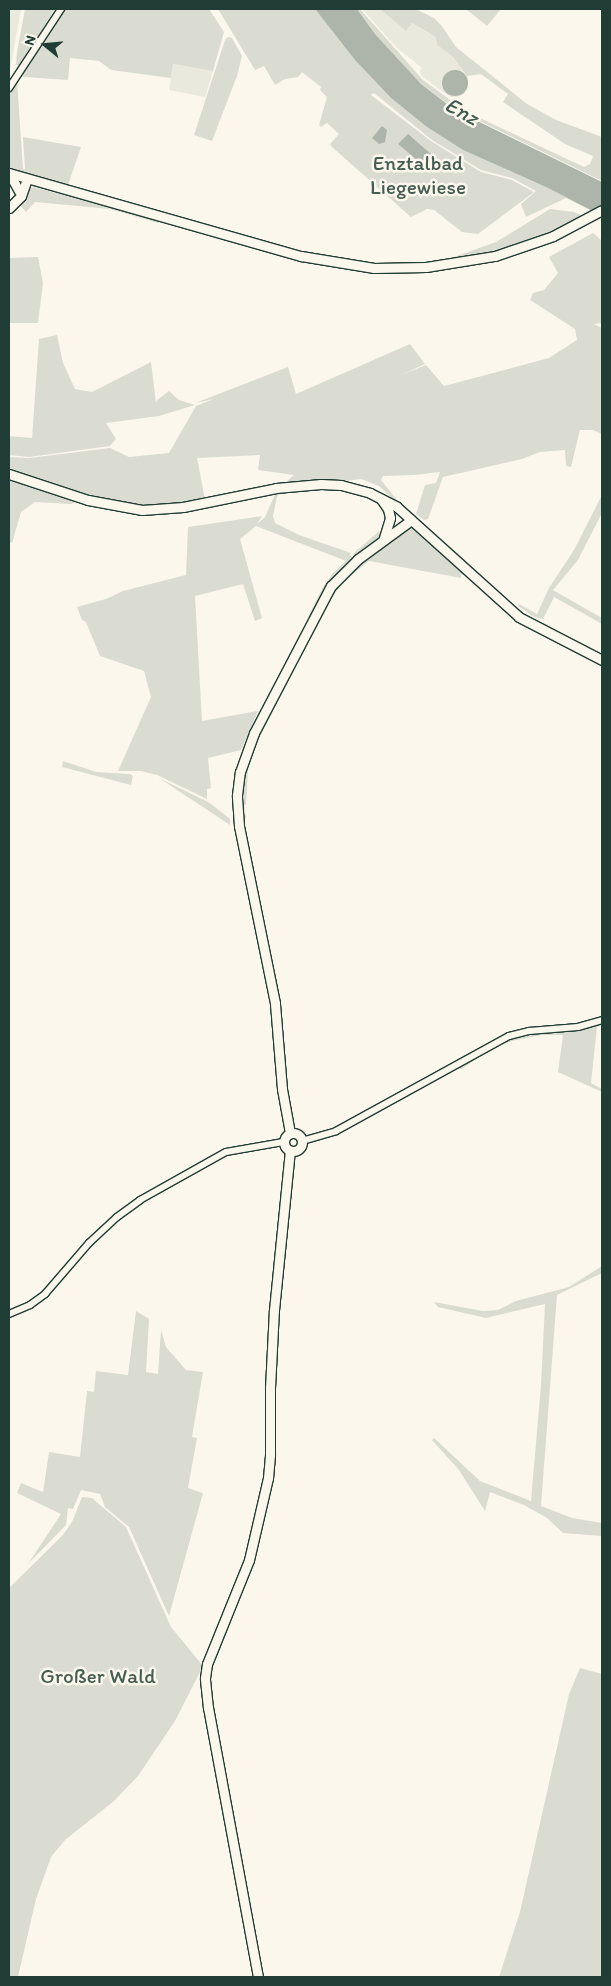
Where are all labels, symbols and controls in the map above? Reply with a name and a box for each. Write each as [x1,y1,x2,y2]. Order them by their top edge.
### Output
north arrow [20,20,70,70]
text: N [21,33,40,47]
water label: Enz [441,91,483,131]
park label: Enztalbad Liegewiese [370,150,466,200]
park label: Großer Wald [41,1663,155,1689]

